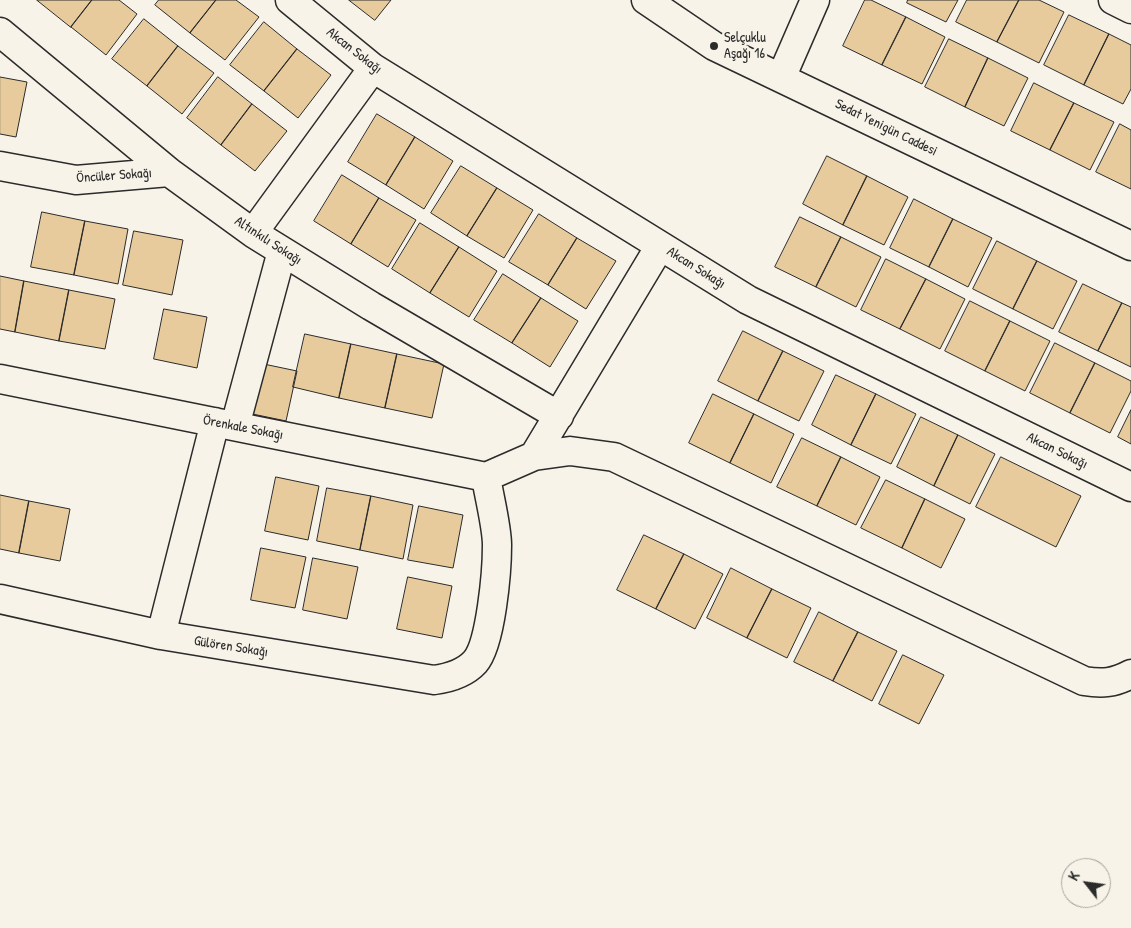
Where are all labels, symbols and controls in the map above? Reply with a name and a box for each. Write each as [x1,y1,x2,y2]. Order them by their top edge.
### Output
street label: Akcan Sokağı [323,24,385,78]
place label: Selçuklu Aşağı 16 [724,30,766,62]
marker: Selçuklu Aşağı 16 [708,40,720,52]
street label: Sedat Yenigün Caddesi [832,96,940,160]
street label: Öncüler Sokağı [76,165,152,187]
street label: Altınkılı Sokağı [231,213,305,269]
street label: Akcan Sokağı [664,243,728,293]
street label: Örenkale Sokağı [201,412,285,444]
street label: Akcan Sokağı [1024,429,1090,473]
street label: Gülören Sokağı [193,633,269,661]
north arrow [1061,858,1111,908]
text: K [1063,868,1083,884]

